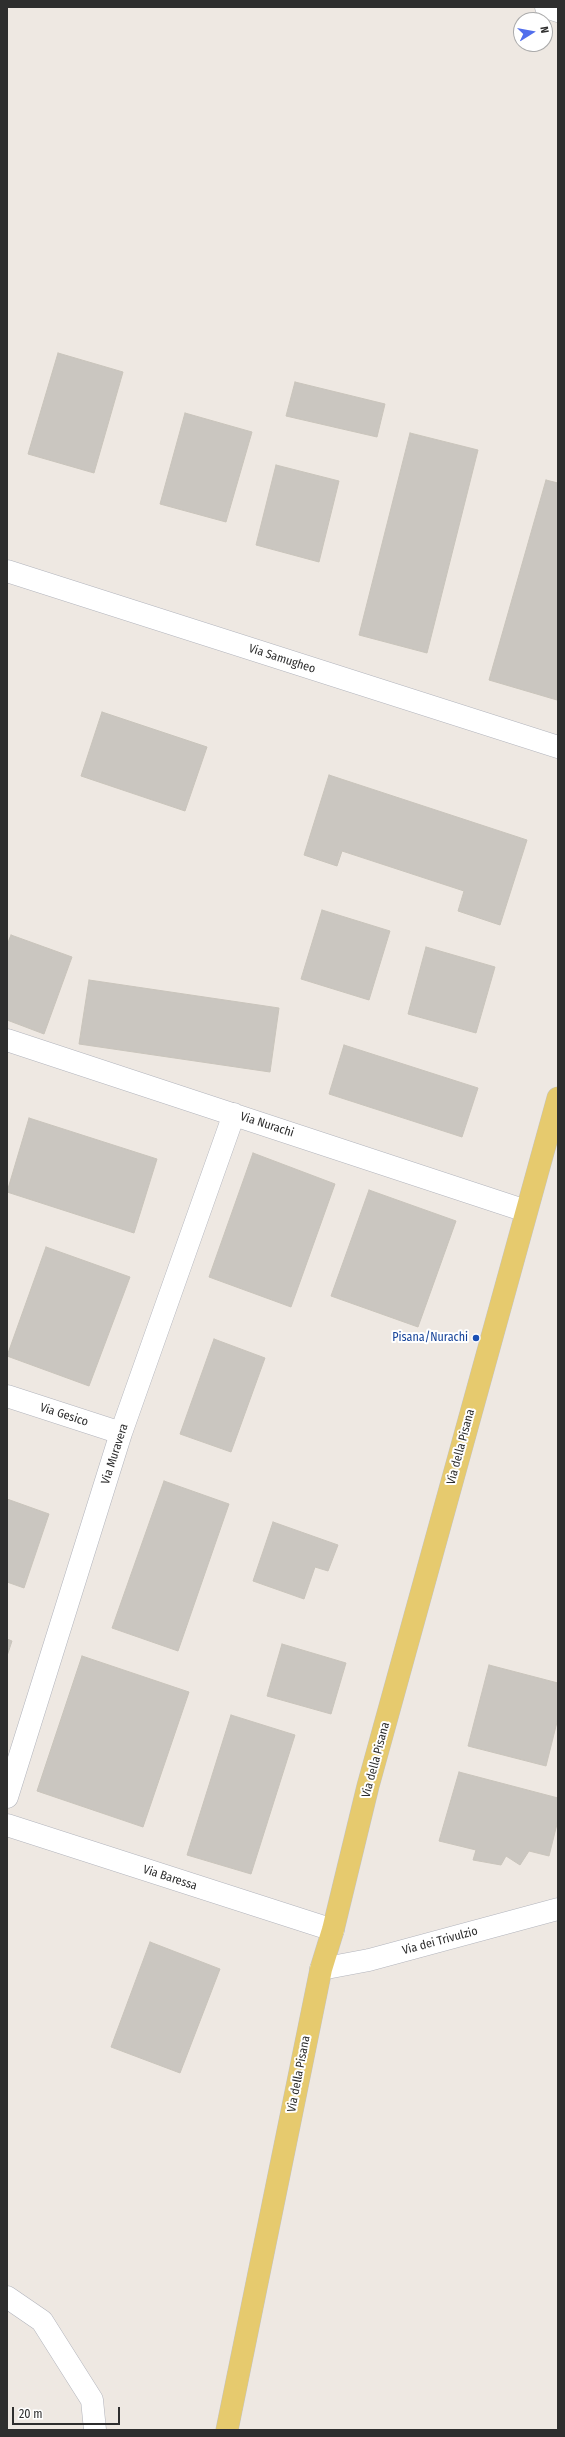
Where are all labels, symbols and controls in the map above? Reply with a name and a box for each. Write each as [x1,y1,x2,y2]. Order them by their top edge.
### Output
north arrow [513,12,553,52]
text: N [537,25,551,34]
street label: Via Samugheo [247,641,317,677]
street label: Via Nurachi [238,1110,296,1140]
place label: Pisana/Nurachi [392,1331,468,1345]
marker: Pisana/Nurachi [471,1333,481,1343]
street label: Via Gesico [38,1400,90,1430]
street label: Via della Pisana [444,1408,478,1486]
street label: Via Muravera [98,1422,132,1486]
street label: Via della Pisana [359,1721,393,1799]
street label: Via Baressa [141,1863,199,1893]
street label: Via dei Trivulzio [401,1924,479,1958]
street label: Via della Pisana [285,2035,313,2113]
scale bar [14,2399,122,2425]
text: 20 m [19,2407,43,2421]

